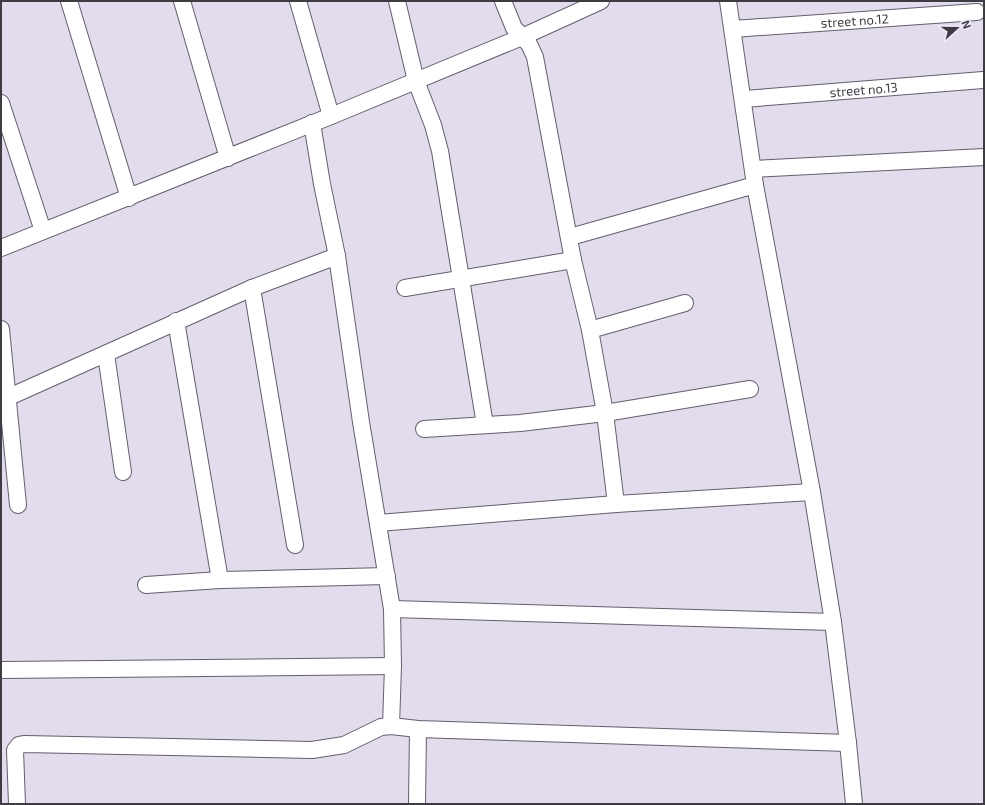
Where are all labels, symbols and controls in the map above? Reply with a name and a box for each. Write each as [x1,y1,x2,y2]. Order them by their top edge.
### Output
north arrow [937,8,977,48]
street label: street no.12 [820,10,889,31]
text: N [959,18,974,30]
street label: street no.13 [829,79,898,100]

